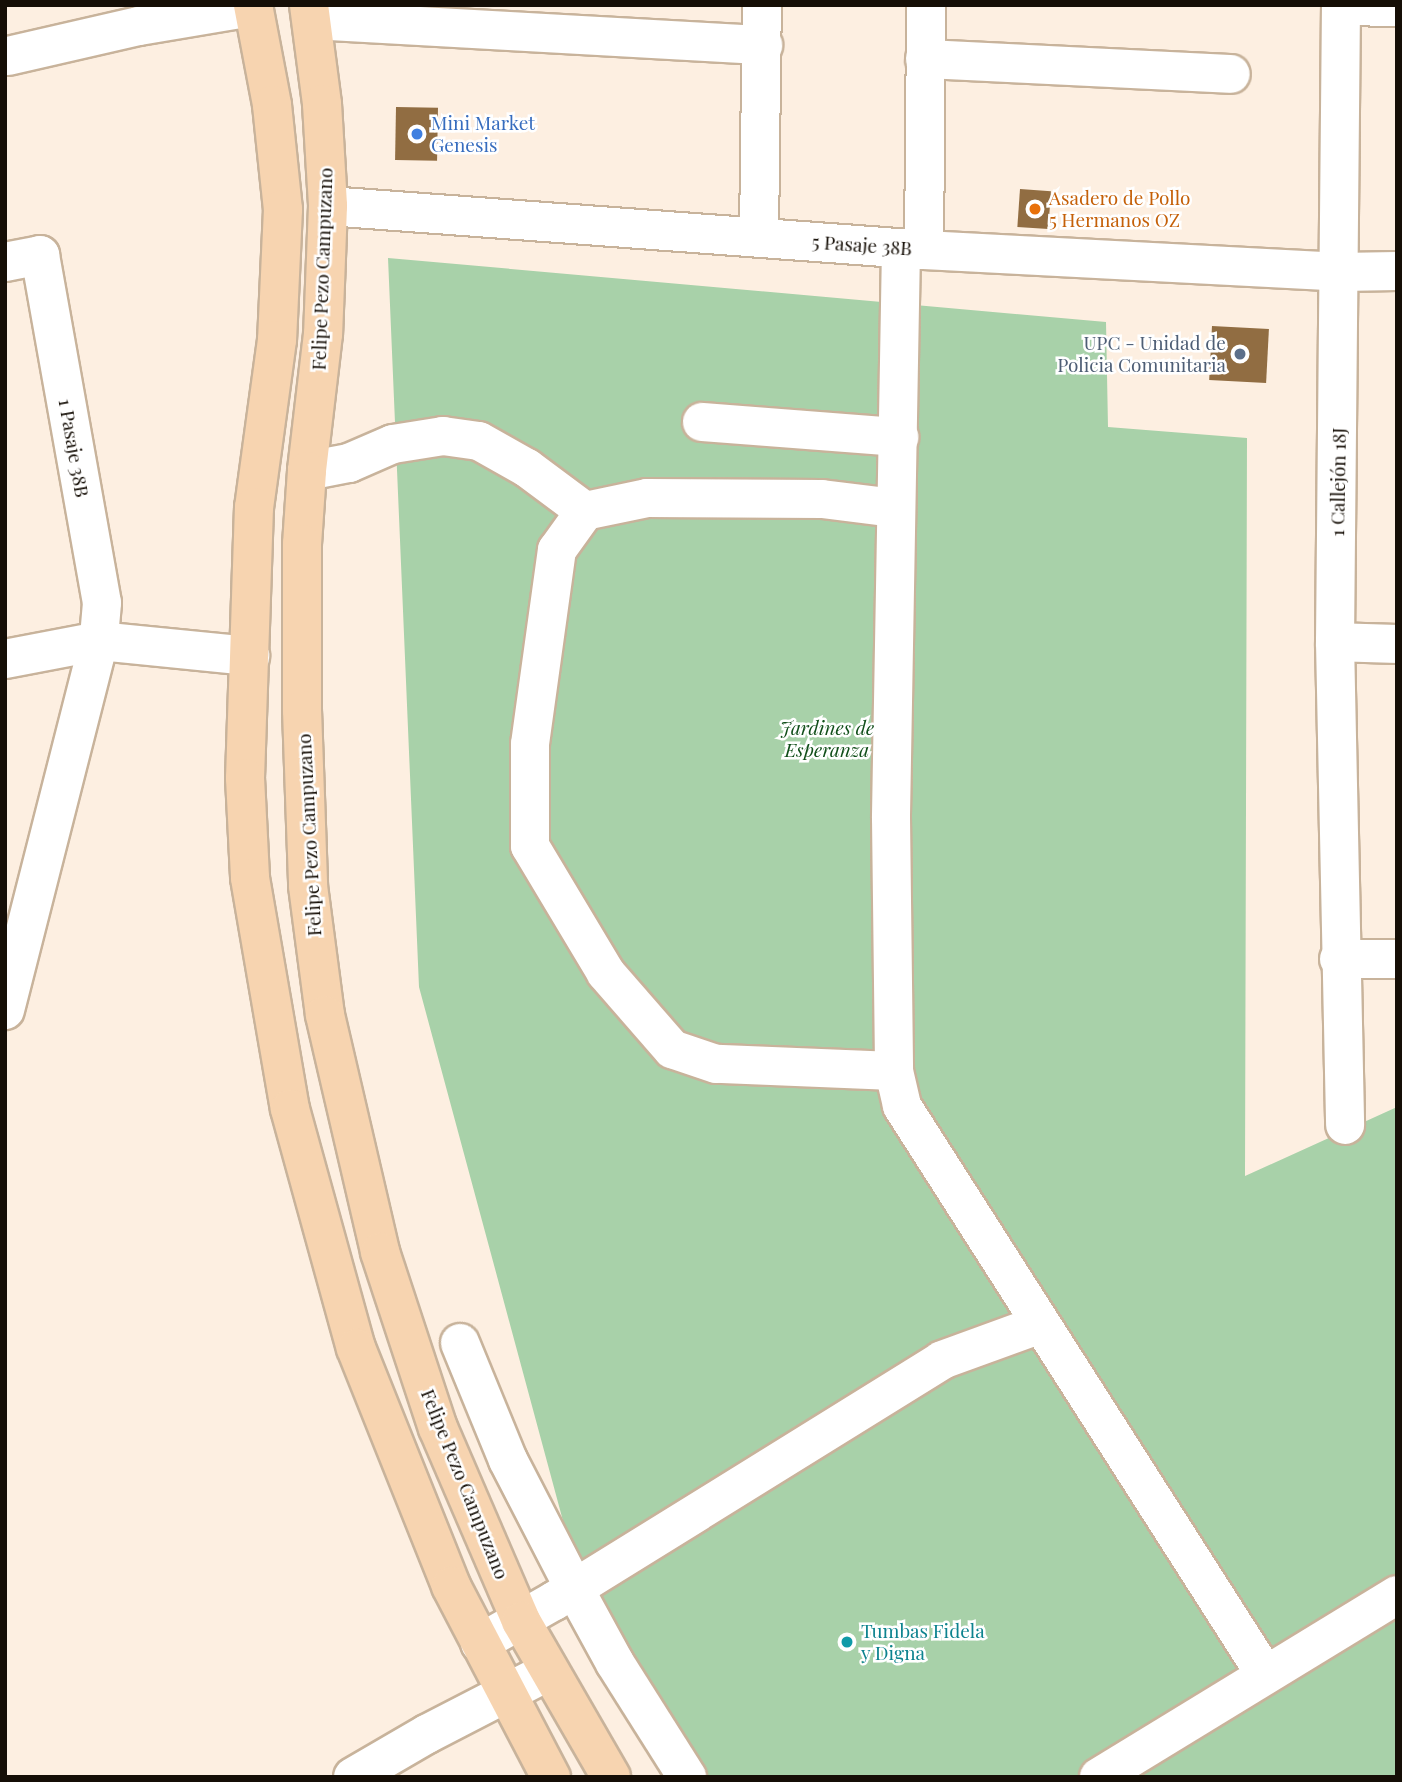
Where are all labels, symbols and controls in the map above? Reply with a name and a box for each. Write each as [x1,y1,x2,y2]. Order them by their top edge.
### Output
place label: Mini Market Genesis [431,112,535,156]
marker: Mini Market Genesis [409,126,425,142]
street label: Felipe Pezo Campuzano [307,167,337,371]
place label: Asadero de Pollo 5 Hermanos OZ [1049,187,1190,231]
marker: Asadero de Pollo 5 Hermanos OZ [1027,201,1043,217]
street label: 5 Pasaje 38B [811,230,913,260]
place label: UPC - Unidad de Policia Comunitaria [1057,332,1226,376]
marker: UPC - Unidad de Policia Comunitaria [1232,346,1248,362]
street label: 1 Pasaje 38B [54,397,94,499]
street label: 1 Callejón 18J [1326,427,1350,537]
park label: Jardines de Esperanza [780,717,874,761]
street label: Felipe Pezo Campuzano [292,733,326,937]
street label: Felipe Pezo Campuzano [416,1386,514,1582]
place label: Tumbas Fidela y Digna [861,1620,985,1664]
marker: Tumbas Fidela y Digna [839,1634,855,1650]

